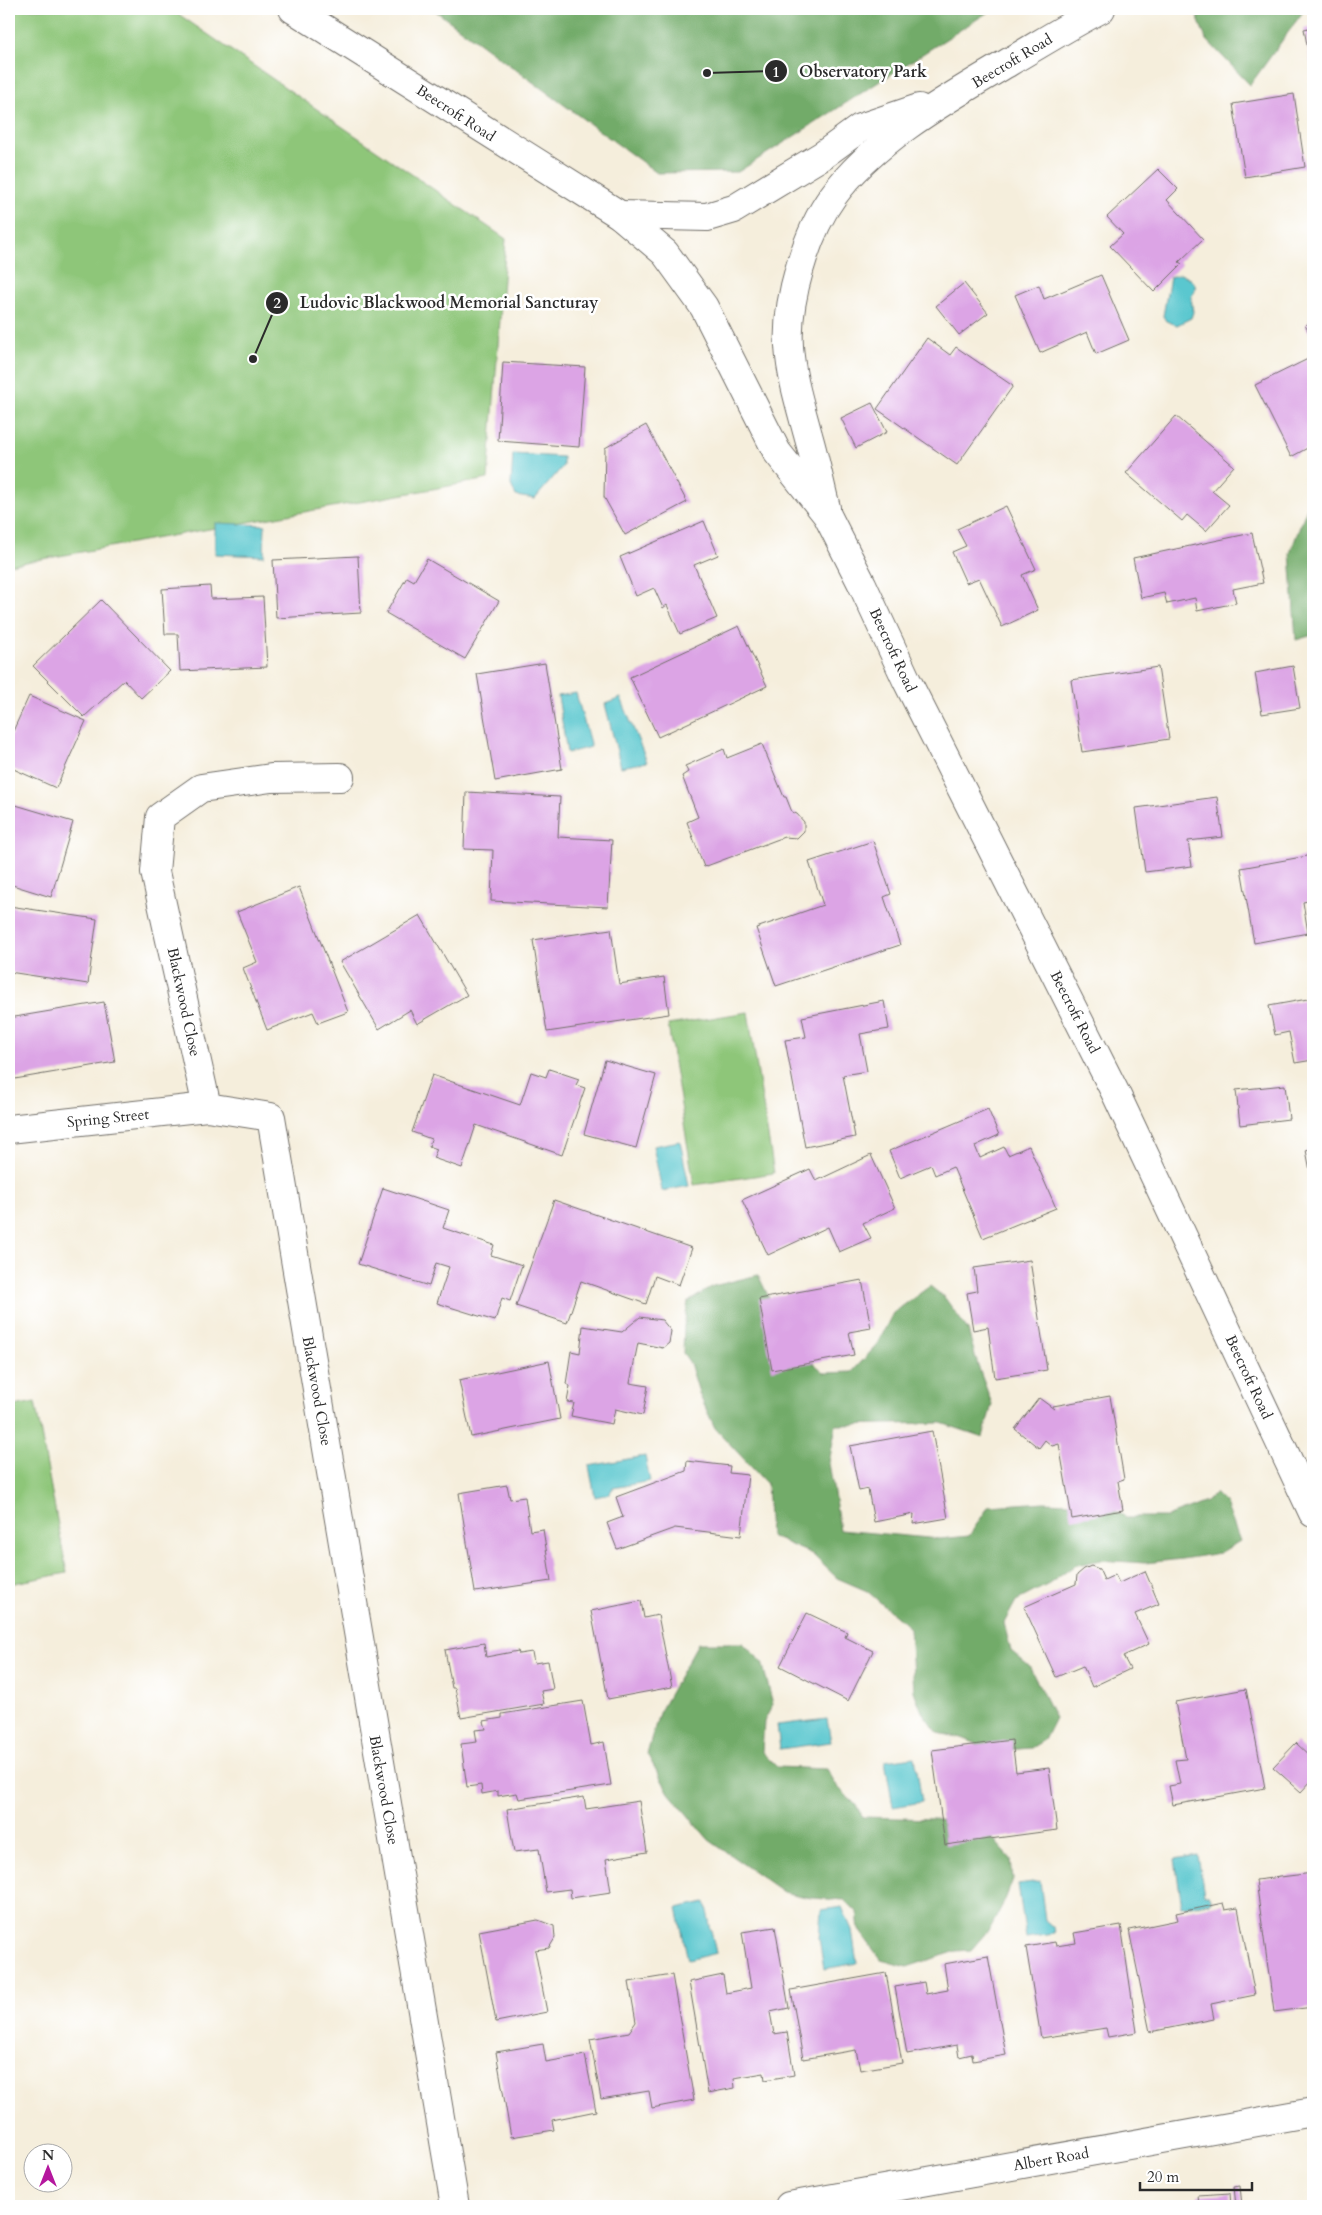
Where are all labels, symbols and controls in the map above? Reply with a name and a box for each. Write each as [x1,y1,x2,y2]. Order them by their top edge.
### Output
street label: Beecroft Road [968,29,1056,93]
callout: Observatory Park [764,56,936,87]
text: Observatory Park [799,61,927,83]
text: 1 [772,62,780,82]
street label: Beecroft Road [413,80,499,146]
callout: Ludovic Blackwood Memorial Sancturay [264,287,608,318]
text: Ludovic Blackwood Memorial Sancturay [300,292,598,314]
text: 2 [273,293,281,313]
street label: Beecroft Road [865,605,921,695]
street label: Blackwood Close [163,946,205,1058]
street label: Beecroft Road [1046,967,1104,1057]
street label: Spring Street [66,1104,150,1132]
street label: Beecroft Road [1221,1332,1277,1422]
street label: Blackwood Close [298,1335,337,1447]
street label: Blackwood Close [365,1734,404,1846]
north arrow [22,2142,72,2192]
street label: Albert Road [1012,2143,1090,2175]
text: N [42,2146,54,2165]
scale bar [1140,2160,1252,2192]
text: 20 m [1147,2167,1179,2187]

